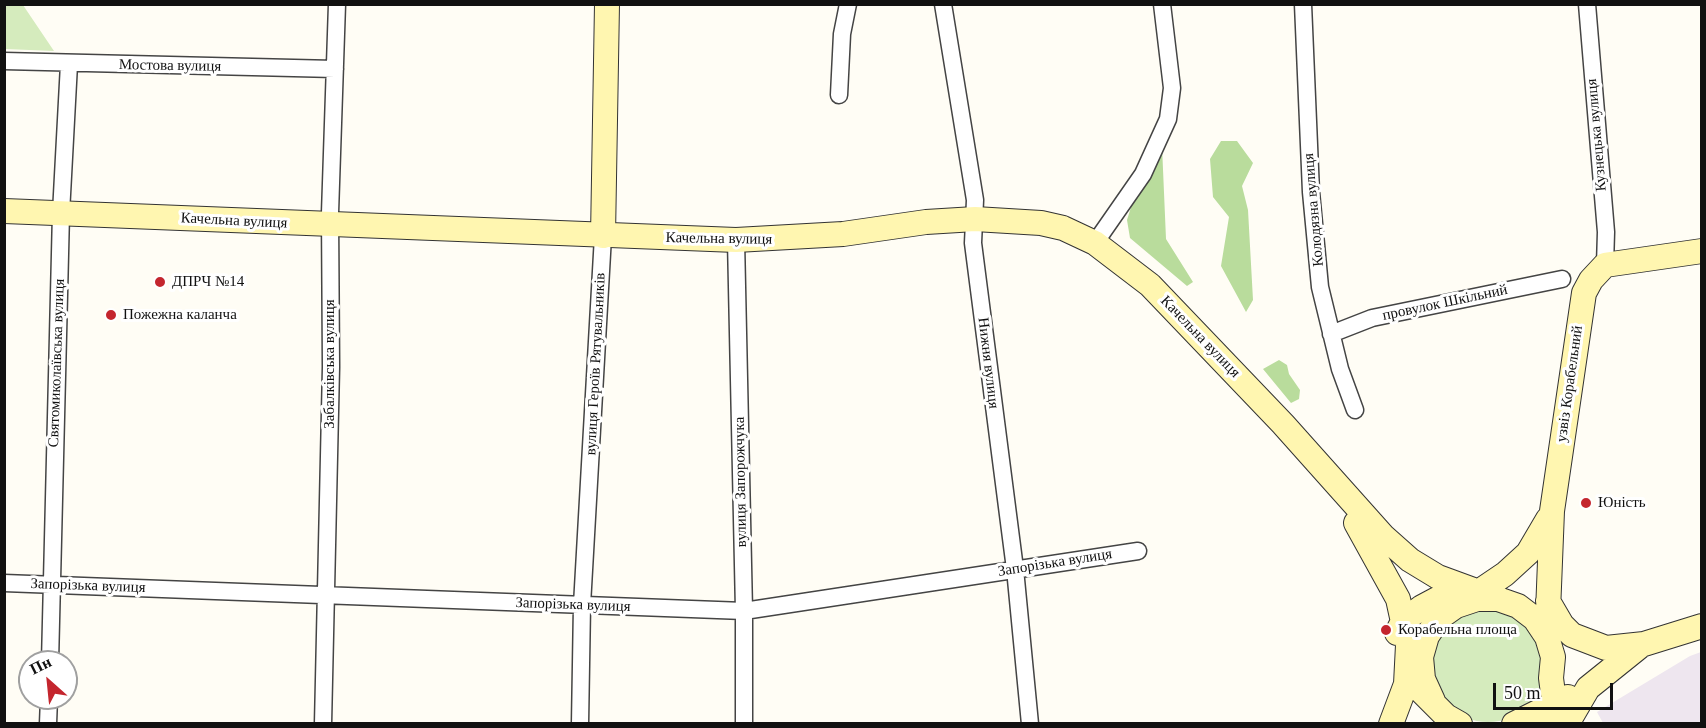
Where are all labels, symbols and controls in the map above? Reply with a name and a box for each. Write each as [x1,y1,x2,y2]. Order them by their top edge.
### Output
street label: Мостова вулиця [119,56,221,76]
street label: Кузнецька вулиця [1583,78,1611,192]
street label: Колодязна вулиця [1300,153,1328,267]
street label: Качельна вулиця [180,209,288,233]
street label: Качельна вулиця [666,229,772,249]
street label: вулиця Героїв Рятувальників [582,272,610,456]
place label: ДПРЧ №14 [172,273,244,291]
marker: ДПРЧ №14 [153,275,167,289]
street label: Святомиколаївська вулиця [45,278,69,448]
street label: провулок Шкільний [1381,281,1509,325]
street label: Качельна вулиця [1156,292,1244,382]
street label: Забалківська вулиця [321,299,339,429]
place label: Пожежна каланча [123,306,237,324]
marker: Пожежна каланча [104,308,118,322]
street label: Нижня вулиця [973,316,1003,410]
street label: узвіз Корабельний [1553,324,1587,444]
street label: вулиця Запорожчука [731,417,751,547]
place label: Юність [1598,494,1646,512]
marker: Юність [1579,496,1593,510]
street label: Запорізька вулиця [997,545,1113,581]
street label: Запорізька вулиця [30,575,146,597]
street label: Запорізька вулиця [515,594,631,616]
place label: Корабельна площа [1398,621,1517,639]
marker: Корабельна площа [1379,623,1393,637]
north arrow [18,650,78,710]
text: Пн [27,653,54,678]
scale bar [1496,671,1616,709]
text: 50 m [1504,683,1541,703]

